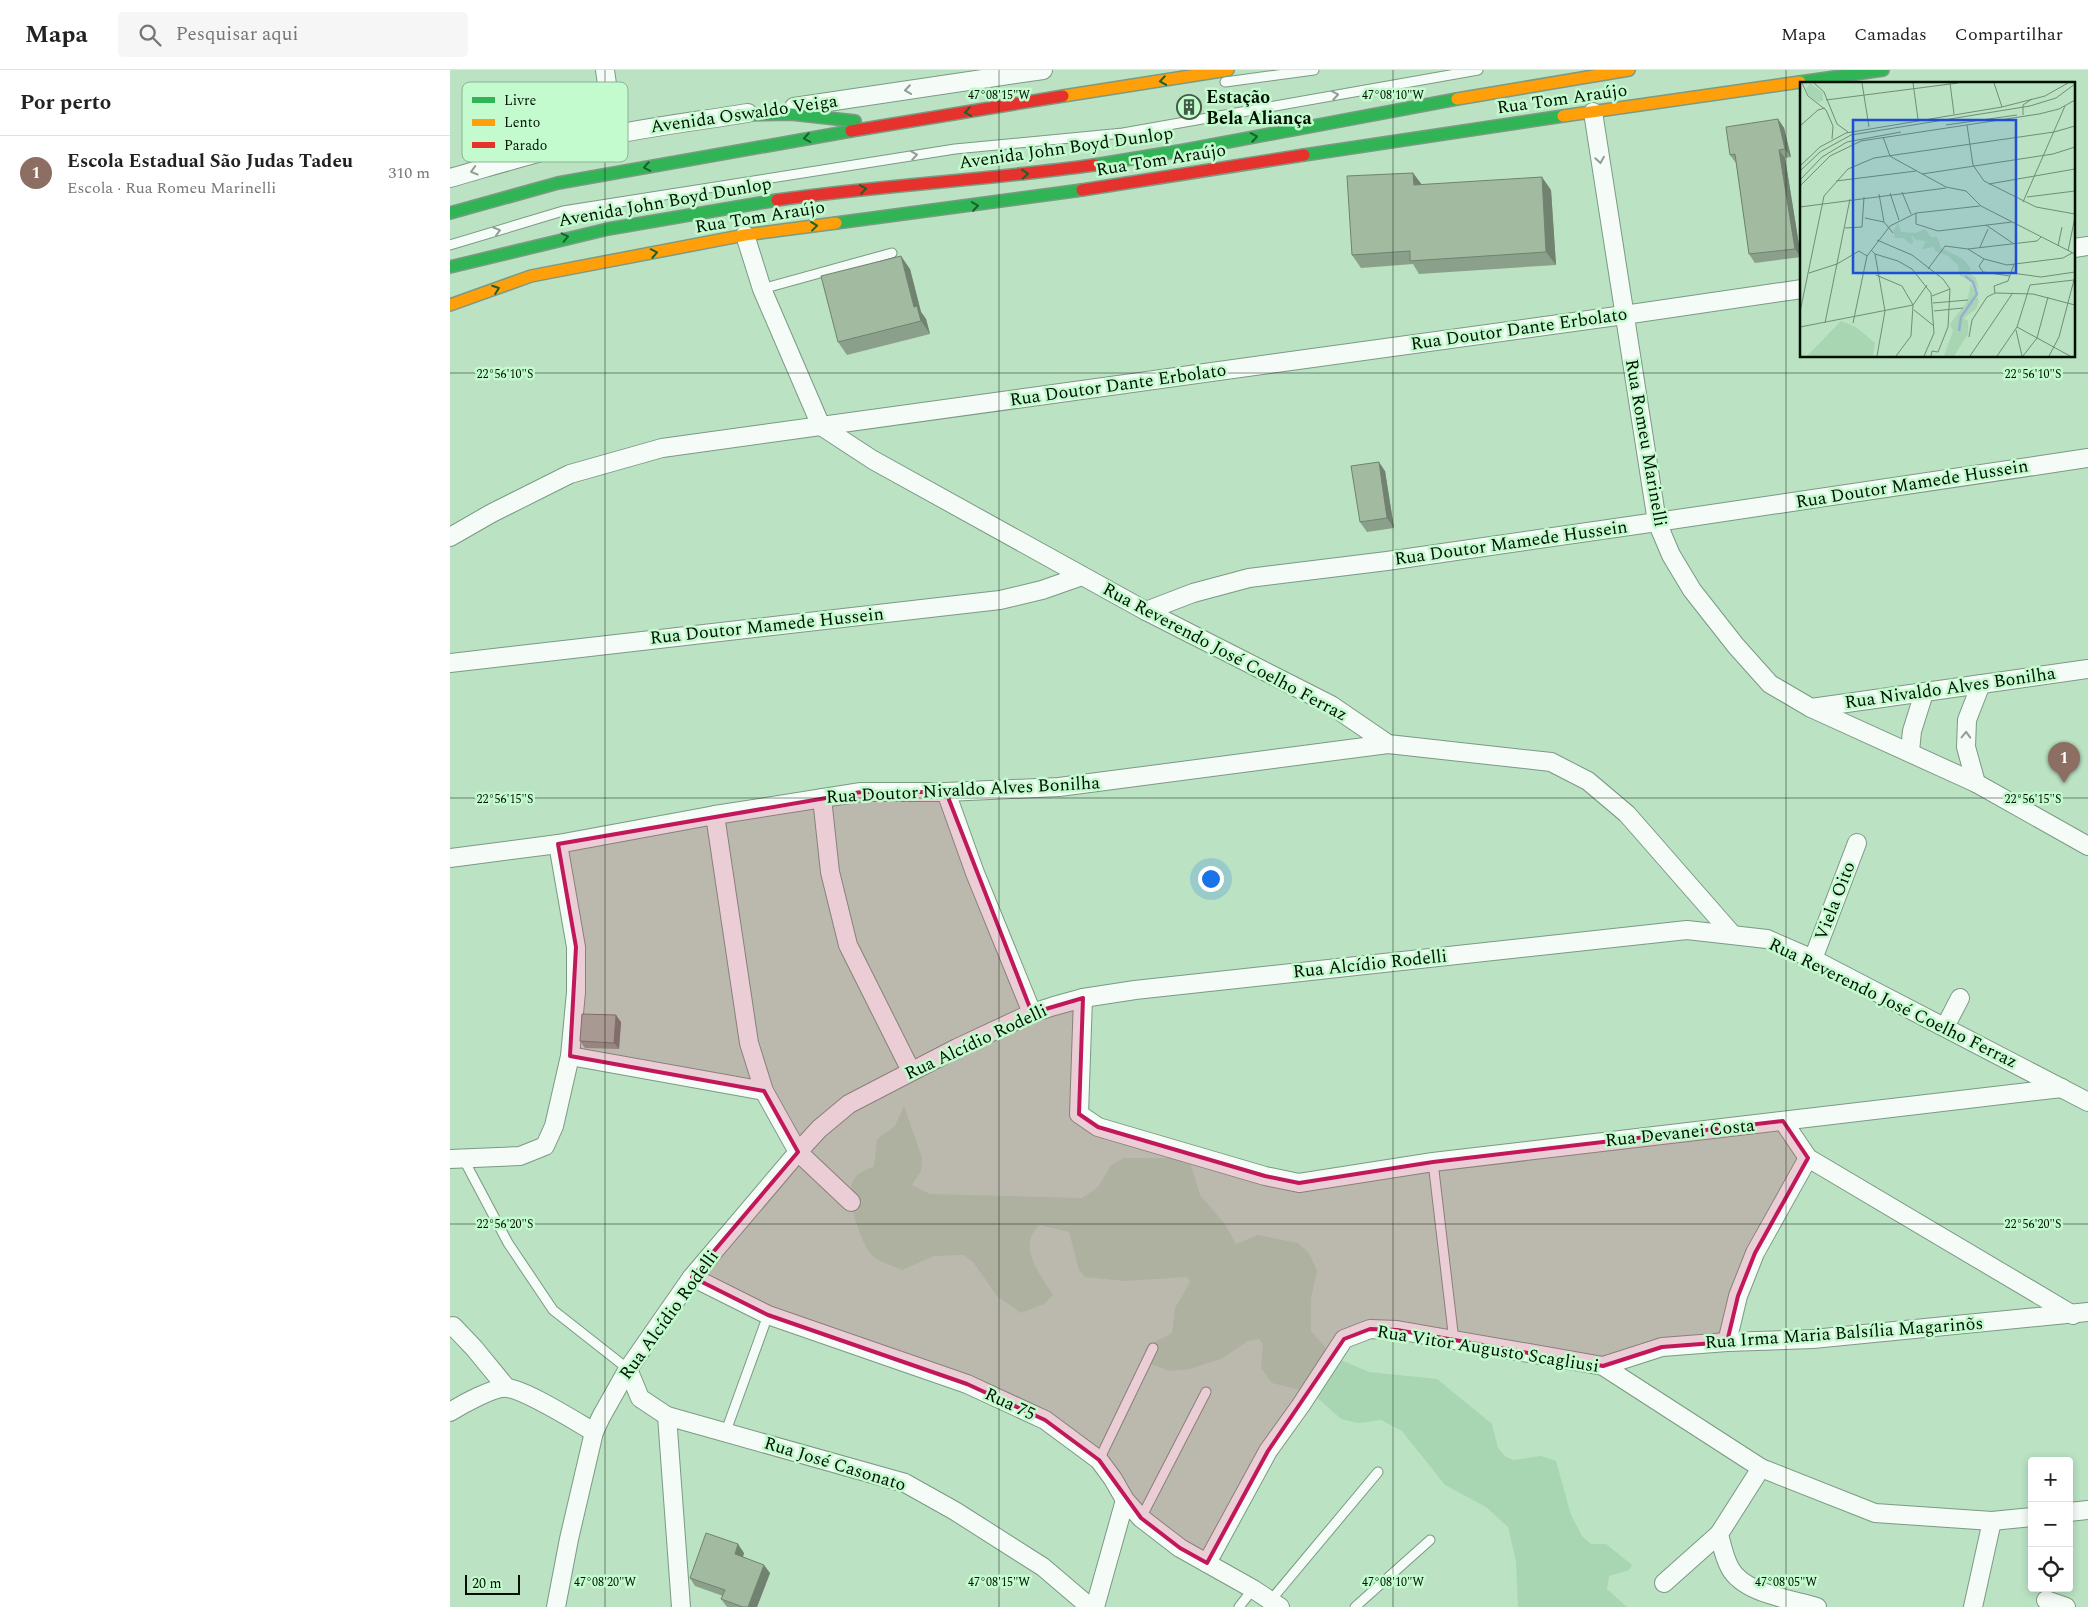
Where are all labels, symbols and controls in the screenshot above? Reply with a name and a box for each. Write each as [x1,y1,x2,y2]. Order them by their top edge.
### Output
search box [118,12,468,57]
text: Mapa [25,17,88,53]
text: Pesquisar aqui [176,20,298,49]
icon: search [136,21,164,49]
text: Mapa [1781,21,1826,48]
text: Camadas [1854,21,1927,48]
text: Compartilhar [1955,21,2063,48]
one-way arrow [1158,75,1167,85]
street label: Rua Tom Araújo [1495,76,1629,122]
legend [462,82,628,162]
inset map [1800,82,2076,358]
one-way arrow [904,84,913,94]
place label: Estação Bela Aliança [1206,84,1312,132]
text: 47°08'15"W [968,86,1030,105]
text: 47°08'10"W [1362,86,1424,105]
text: Por perto [20,87,111,119]
street label: Avenida Oswaldo Veiga [649,87,840,141]
text: Livre [504,90,537,111]
one-way arrow [1330,91,1339,101]
building icon: Estação Bela Aliança [1176,94,1202,120]
one-way arrow [963,106,971,117]
text: Lento [504,112,540,133]
street label: Avenida John Boyd Dunlop [957,120,1175,176]
one-way arrow [803,132,812,143]
one-way arrow [1250,132,1259,142]
text: Parado [504,135,547,156]
street label: Rua Tom Araújo [1094,136,1228,184]
text: Escola Estadual São Judas Tadeu [67,147,353,176]
one-way arrow [910,151,919,161]
one-way arrow [1594,157,1605,165]
text: 1 [32,161,40,185]
text: 310 m [388,161,430,185]
one-way arrow [643,162,652,172]
one-way arrow [469,165,478,176]
one-way arrow [1021,169,1029,180]
street label: Avenida John Boyd Dunlop [556,170,774,234]
text: Escola · Rua Romeu Marinelli [67,176,276,200]
one-way arrow [860,184,868,195]
street label: Rua Tom Araújo [693,193,827,241]
one-way arrow [971,201,980,211]
one-way arrow [810,222,819,232]
one-way arrow [492,227,500,237]
one-way arrow [560,232,569,243]
one-way arrow [650,248,658,258]
one-way arrow [491,285,500,295]
street label: Rua Doutor Dante Erbolato [1409,300,1629,358]
street label: Rua Doutor Dante Erbolato [1008,356,1228,414]
street label: Rua Romeu Marinelli [1618,357,1674,529]
text: 22°56'10"S [477,365,533,384]
text: 22°56'10"S [2005,365,2061,384]
street label: Rua Doutor Mamede Hussein [1794,452,2030,516]
street label: Rua Doutor Mamede Hussein [1393,513,1629,573]
street label: Rua Reverendo José Coelho Ferraz [1098,576,1352,728]
street label: Rua Doutor Mamede Hussein [649,600,885,652]
street label: Rua Nivaldo Alves Bonilha [1843,660,2057,716]
one-way arrow [1961,731,1972,739]
pin: 1 [2048,742,2080,783]
street label: Rua Doutor Nivaldo Alves Bonilha [825,769,1101,811]
text: 22°56'15"S [477,790,533,809]
text: 22°56'15"S [2005,790,2061,809]
street label: Viela Oito [1808,858,1862,944]
your location [1198,866,1224,892]
street label: Rua Reverendo José Coelho Ferraz [1764,931,2022,1075]
street label: Rua Alcídio Rodelli [1292,942,1448,986]
street label: Rua Alcídio Rodelli [900,997,1052,1087]
street label: Rua Devanei Costa [1604,1112,1756,1154]
text: 22°56'20"S [477,1215,533,1234]
text: 22°56'20"S [2005,1215,2061,1234]
street label: Rua Alcídio Rodelli [613,1244,725,1386]
street label: Rua Irma Maria Balsília Magarinõs [1704,1310,1984,1356]
street label: Rua Vitor Augusto Scagliusi [1375,1318,1601,1380]
street label: Rua 75 [980,1380,1040,1428]
street label: Rua José Casonato [761,1430,909,1498]
map controls [2028,1457,2073,1592]
button: + [2028,1457,2073,1502]
button: − [2028,1502,2073,1547]
button: locate [2028,1547,2073,1592]
scale bar [465,1572,520,1595]
text: 20 m [472,1573,502,1594]
text: 47°08'20"W [574,1573,636,1592]
text: 47°08'15"W [968,1573,1030,1592]
text: 47°08'10"W [1362,1573,1424,1592]
text: 47°08'05"W [1755,1573,1817,1592]

